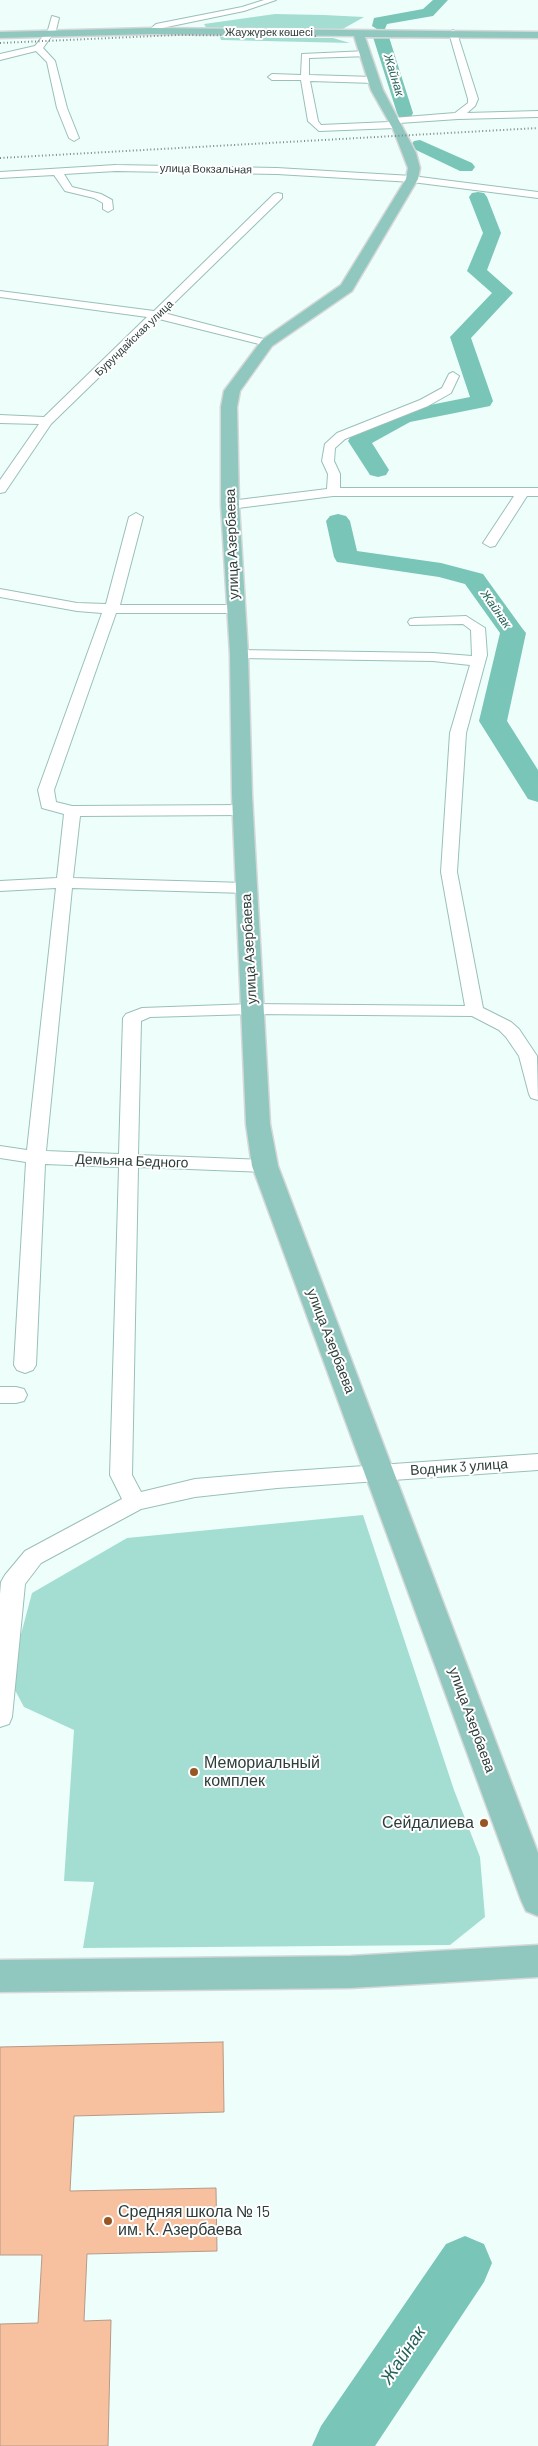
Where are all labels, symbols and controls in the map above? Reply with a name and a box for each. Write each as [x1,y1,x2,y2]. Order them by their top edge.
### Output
street label: Жаужүрек көшесі [225,25,313,39]
water label: Жайнак [381,52,407,98]
street label: улица Вокзальная [160,162,252,176]
street label: Бурундайская улица [92,297,176,379]
street label: улица Азербаева [222,488,242,600]
water label: Жайнак [478,587,514,631]
street label: улица Азербаева [238,893,260,1005]
street label: Демьяна Бедного [75,1151,189,1171]
street label: улица Азербаева [303,1286,359,1396]
street label: Водник 3 улица [410,1455,508,1479]
street label: улица Азербаева [445,1665,499,1775]
place label: Мемориальный комплек [204,1753,320,1791]
marker: Мемориальный комплек [188,1766,200,1778]
place label: Сейдалиева [382,1813,474,1833]
marker: Сейдалиева [478,1817,490,1829]
place label: Средняя школа № 15 им. К. Азербаева [118,2202,270,2240]
marker: Средняя школа № 15 им. К. Азербаева [102,2215,114,2227]
water label: Жайнак [376,2322,430,2388]

